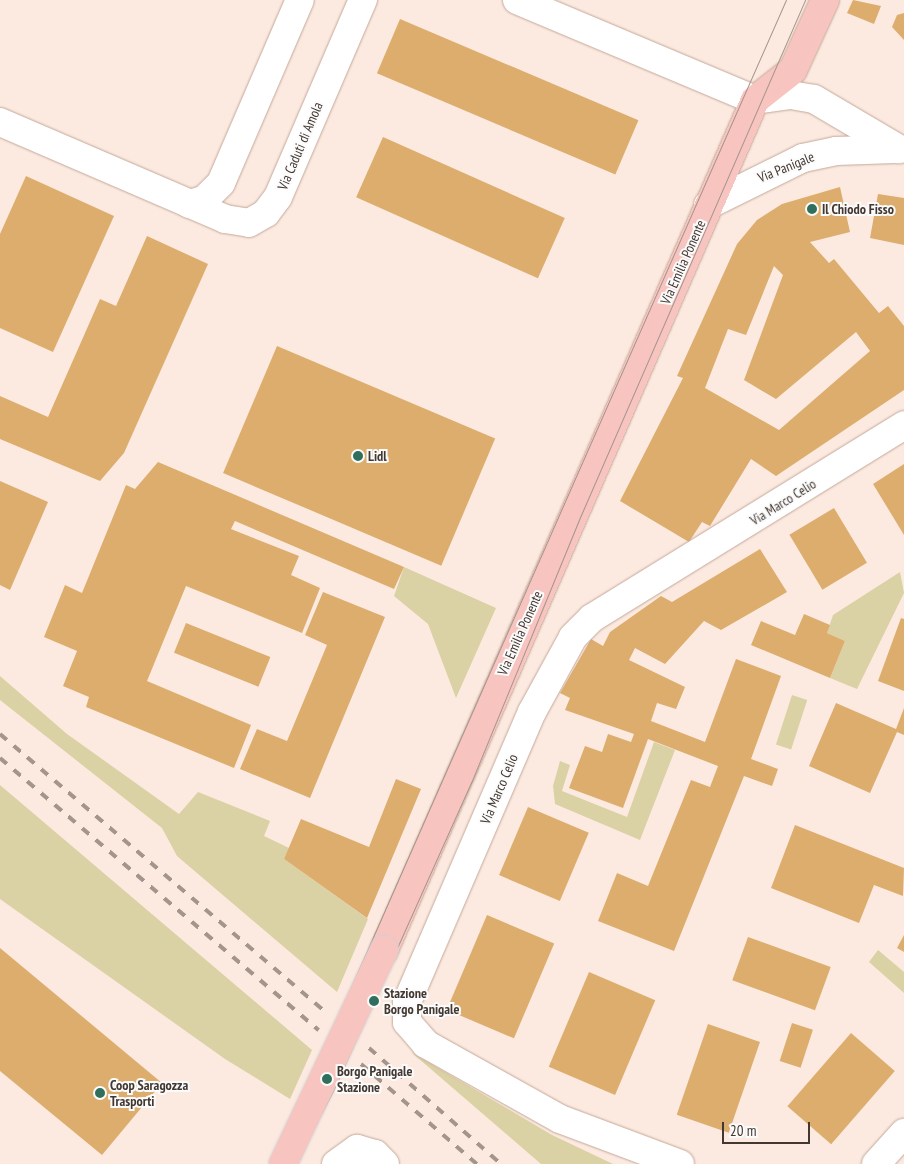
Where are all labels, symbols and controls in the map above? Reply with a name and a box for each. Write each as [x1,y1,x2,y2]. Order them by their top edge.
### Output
street label: Via Caduti di Amola [274,99,326,193]
street label: Via Panigale [755,148,817,186]
place label: Il Chiodo Fisso [822,201,894,217]
marker: Il Chiodo Fisso [806,203,818,215]
street label: Via Emilia Ponente [657,217,709,307]
place label: Lidl [368,448,387,464]
marker: Lidl [352,450,364,462]
street label: Via Marco Celio [747,475,819,529]
street label: Via Emilia Ponente [494,588,546,678]
street label: Via Marco Celio [477,751,521,827]
place label: Stazione Borgo Panigale [384,985,459,1018]
marker: Stazione Borgo Panigale [368,995,380,1007]
place label: Borgo Panigale Stazione [337,1063,412,1096]
marker: Borgo Panigale Stazione [321,1073,333,1085]
place label: Coop Saragozza Trasporti [110,1077,188,1110]
marker: Coop Saragozza Trasporti [94,1087,106,1099]
scale bar [724,1112,812,1144]
text: 20 m [730,1121,756,1140]

